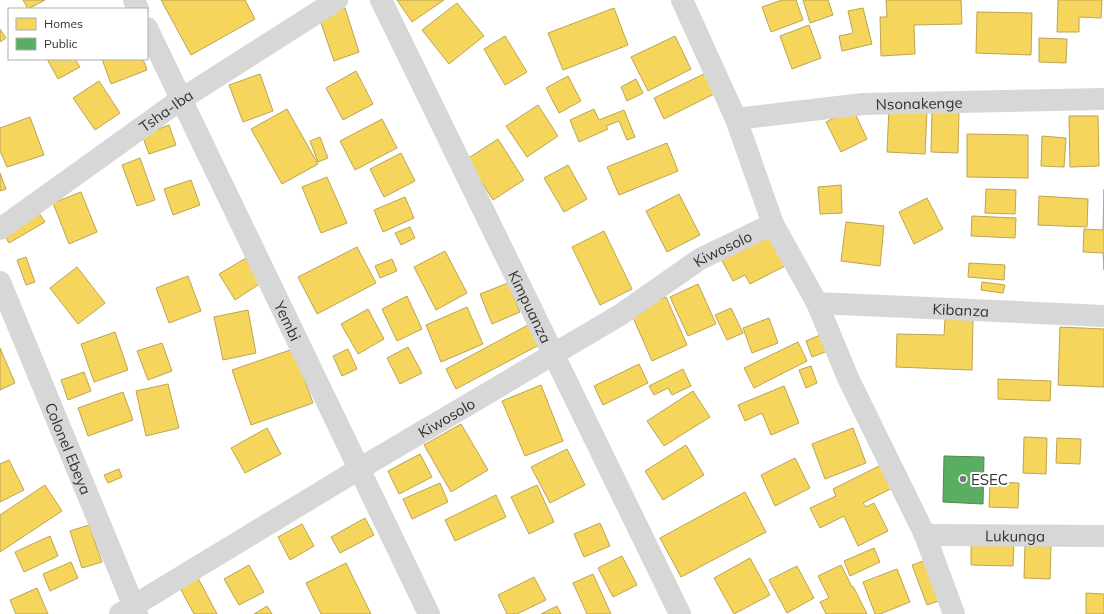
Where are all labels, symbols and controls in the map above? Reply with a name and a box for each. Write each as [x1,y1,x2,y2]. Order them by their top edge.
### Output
legend [8,8,148,60]
text: Homes [44,16,83,31]
text: Public [44,36,78,51]
street label: Tsha-Iba [135,85,196,136]
street label: Nsonakenge [876,92,963,113]
street label: Kiwosolo [689,226,755,271]
street label: Kimpuanza [505,267,556,346]
street label: Yembi [270,297,306,344]
street label: Kibanza [932,299,990,320]
street label: Kiwosolo [415,393,478,442]
street label: Colonel Ebeya [41,400,96,497]
place label: ESEC [971,470,1008,489]
marker: ESEC [958,474,968,484]
street label: Lukunga [985,526,1045,545]

